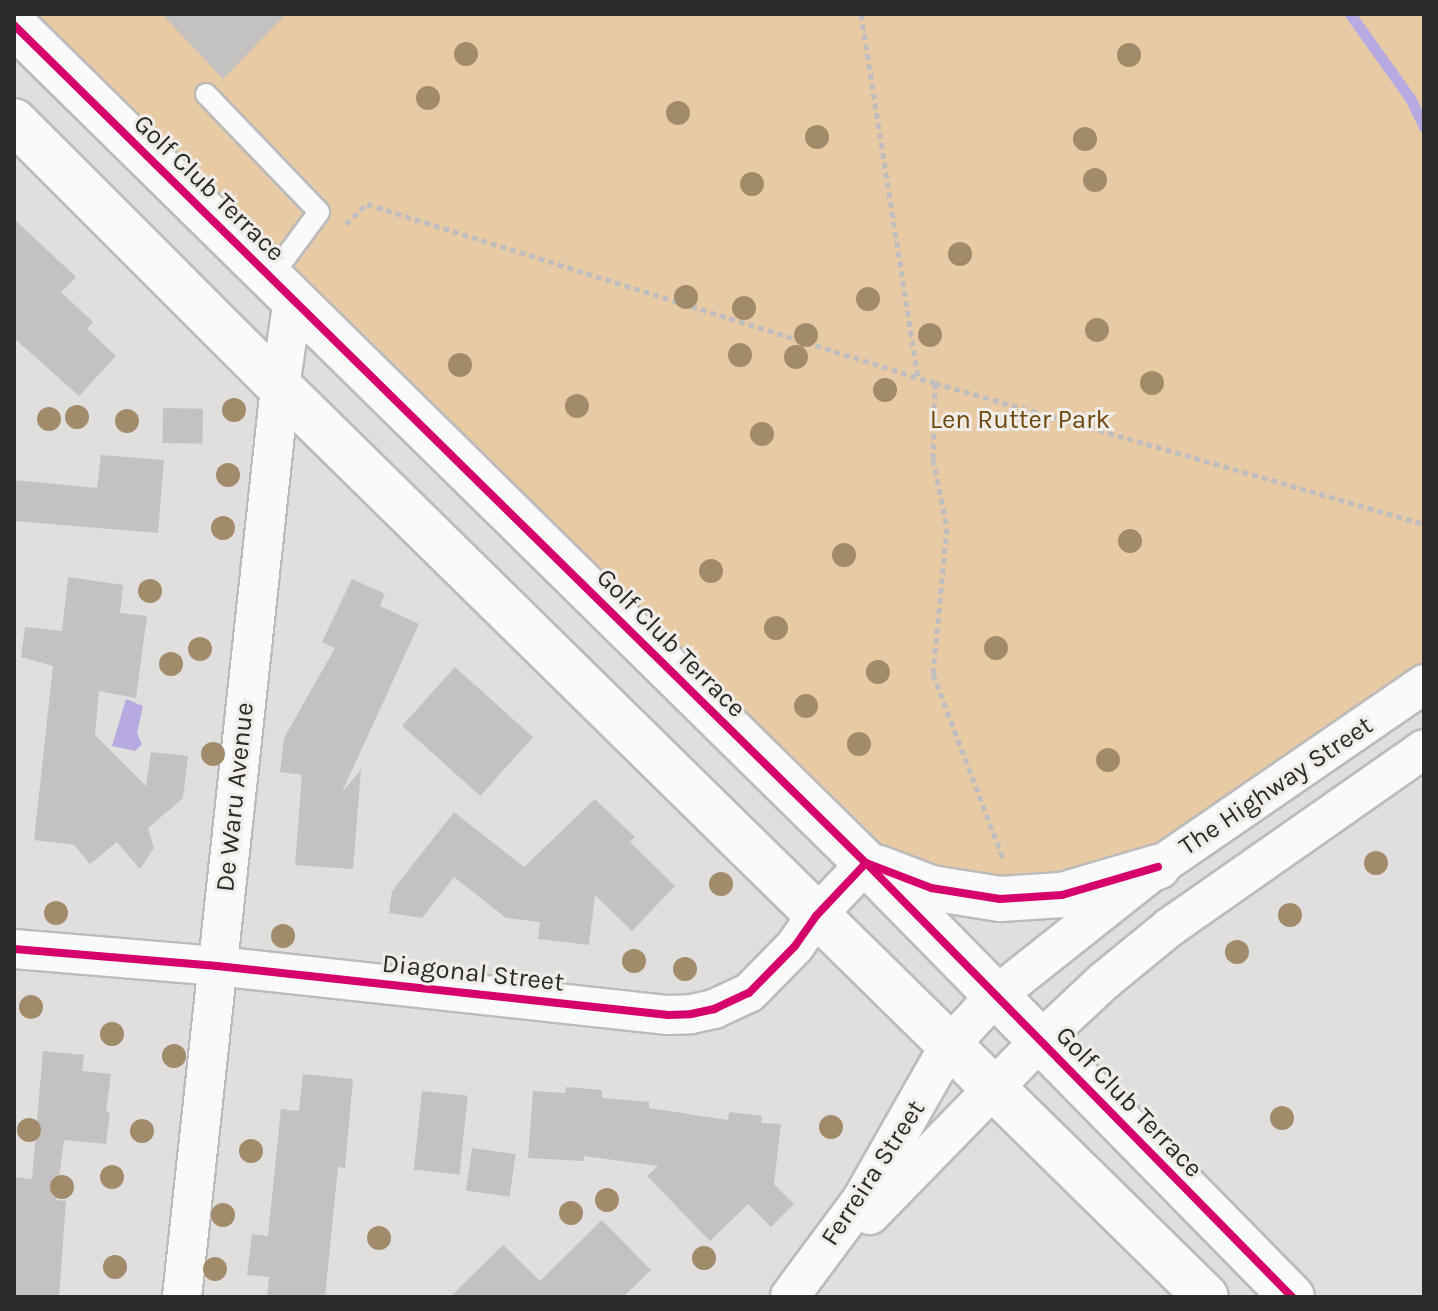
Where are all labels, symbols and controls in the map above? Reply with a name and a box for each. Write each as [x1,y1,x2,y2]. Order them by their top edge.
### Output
street label: Golf Club Terrace [127,108,291,268]
park label: Len Rutter Park [930,404,1110,436]
street label: Golf Club Terrace [590,562,752,724]
street label: De Waru Avenue [210,701,260,893]
street label: The Highway Street [1173,710,1379,862]
street label: Diagonal Street [380,948,566,998]
street label: Golf Club Terrace [1049,1020,1209,1184]
street label: Ferreira Street [814,1094,932,1252]

